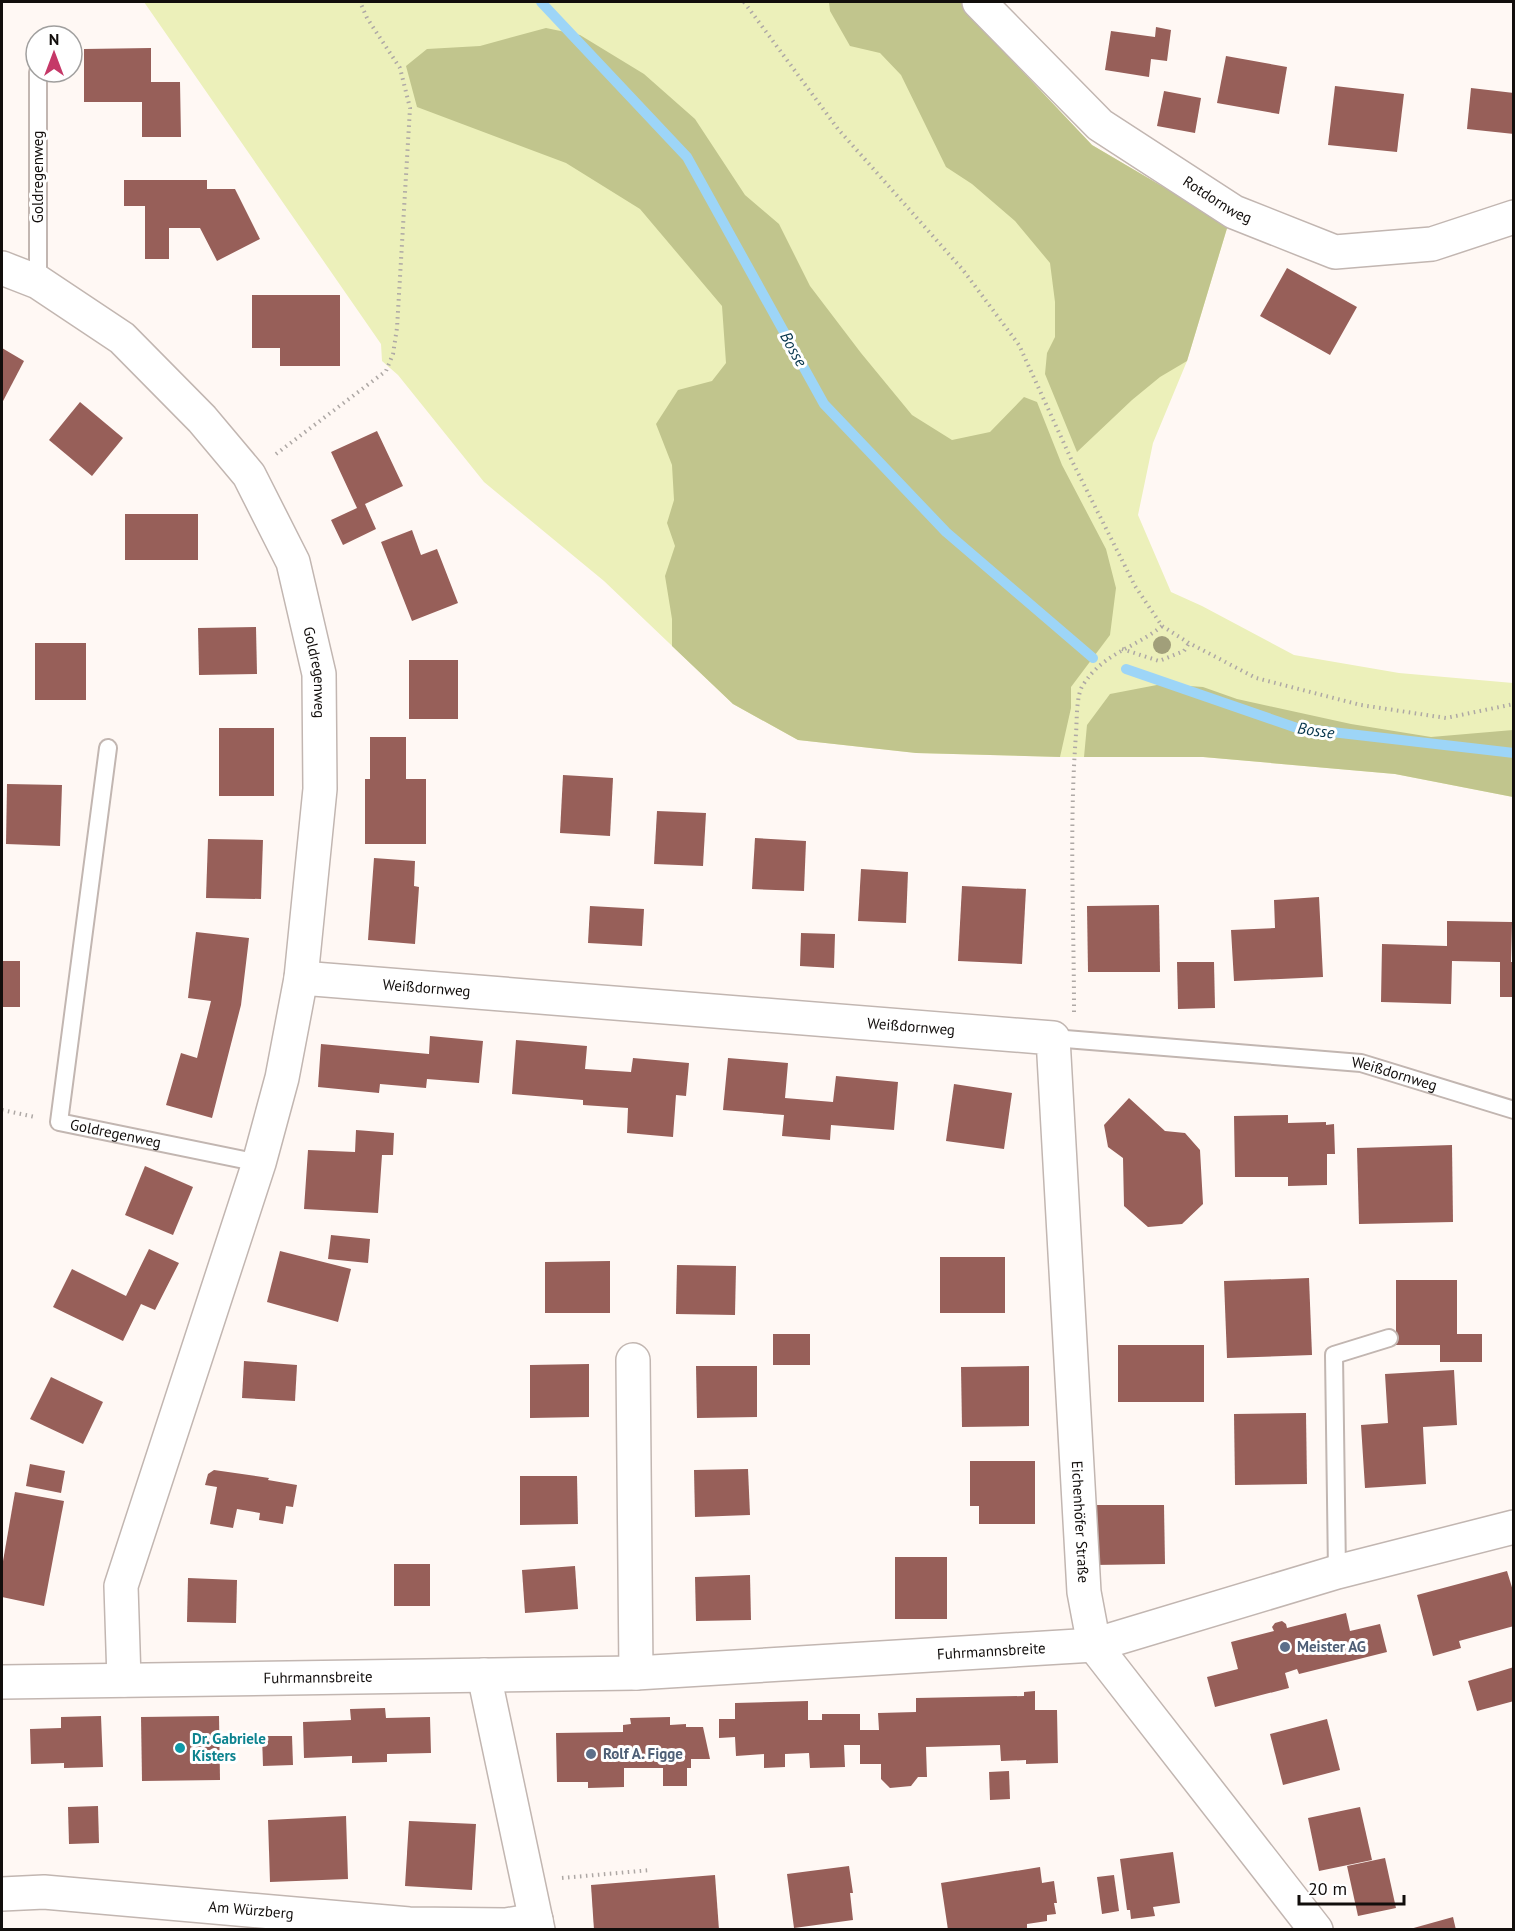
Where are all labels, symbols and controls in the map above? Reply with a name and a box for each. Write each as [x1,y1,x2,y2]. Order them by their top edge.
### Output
north arrow [24,24,84,84]
text: N [49,29,59,49]
street label: Goldregenweg [28,131,47,223]
street label: Rotdornweg [1180,172,1255,227]
water label: Bosse [776,328,812,371]
street label: Goldregenweg [299,625,329,718]
water label: Bosse [1296,718,1336,743]
street label: Weißdornweg [382,975,471,1001]
street label: Weißdornweg [866,1013,956,1039]
street label: Weißdornweg [1351,1052,1440,1095]
street label: Goldregenweg [68,1115,163,1152]
street label: Eichenhöfer Straße [1068,1460,1093,1584]
place label: Meister AG [1297,1637,1366,1656]
street label: Fuhrmannsbreite [936,1638,1046,1664]
marker: Meister AG [1278,1640,1292,1654]
street label: Fuhrmannsbreite [263,1667,373,1687]
place label: Dr. Gabriele Kisters [192,1729,266,1765]
marker: Dr. Gabriele Kisters [173,1741,187,1755]
place label: Rolf A. Figge [603,1744,683,1763]
marker: Rolf A. Figge [584,1747,598,1761]
scale bar [1299,1868,1404,1906]
text: 20 m [1308,1877,1347,1900]
street label: Am Würzberg [208,1896,295,1923]

